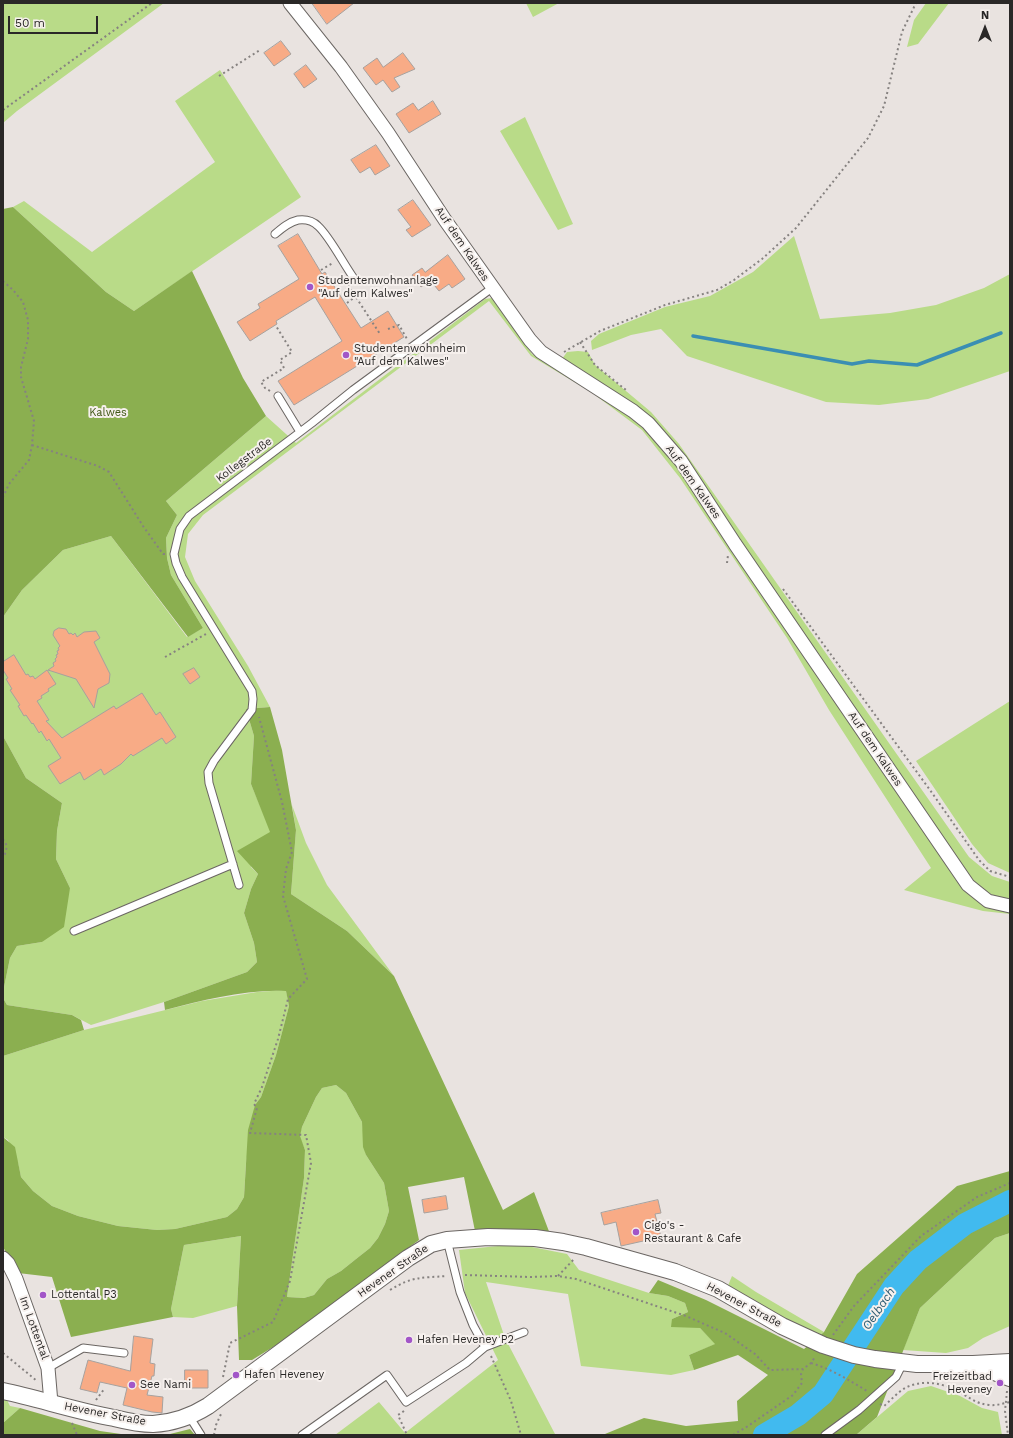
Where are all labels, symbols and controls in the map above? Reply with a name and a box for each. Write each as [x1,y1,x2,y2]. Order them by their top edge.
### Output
scale bar [10,8,100,34]
north arrow [965,8,1005,48]
text: N [981,9,989,22]
text: 50 m [15,16,45,30]
street label: Auf dem Kalwes [432,204,492,284]
place label: Studentenwohnanlage "Auf dem Kalwes" [318,274,438,300]
marker: Studentenwohnanlage "Auf dem Kalwes" [305,282,315,292]
place label: Studentenwohnheim "Auf dem Kalwes" [354,342,466,368]
marker: Studentenwohnheim "Auf dem Kalwes" [341,350,351,360]
park label: Kalwes [89,406,127,420]
street label: Kollegstraße [214,435,274,485]
street label: Auf dem Kalwes [663,443,723,521]
street label: Auf dem Kalwes [845,709,905,789]
place label: Cigo's - Restaurant & Cafe [644,1219,741,1245]
marker: Cigo's - Restaurant & Cafe [631,1227,641,1237]
street label: Hevener Straße [355,1242,431,1300]
street label: Hevener Straße [704,1280,784,1330]
water label: Oelbach [860,1285,898,1333]
place label: Lottental P3 [51,1288,117,1302]
marker: Lottental P3 [38,1290,48,1300]
street label: Im Lottental [16,1295,52,1361]
place label: Hafen Heveney P2 [417,1333,514,1347]
marker: Hafen Heveney P2 [404,1335,414,1345]
place label: Hafen Heveney [244,1368,324,1382]
marker: Hafen Heveney [231,1370,241,1380]
place label: Freizeitbad Heveney [932,1370,992,1396]
place label: See Nami [140,1378,191,1392]
marker: Freizeitbad Heveney [995,1378,1005,1388]
marker: See Nami [127,1380,137,1390]
street label: Hevener Straße [63,1400,147,1428]

